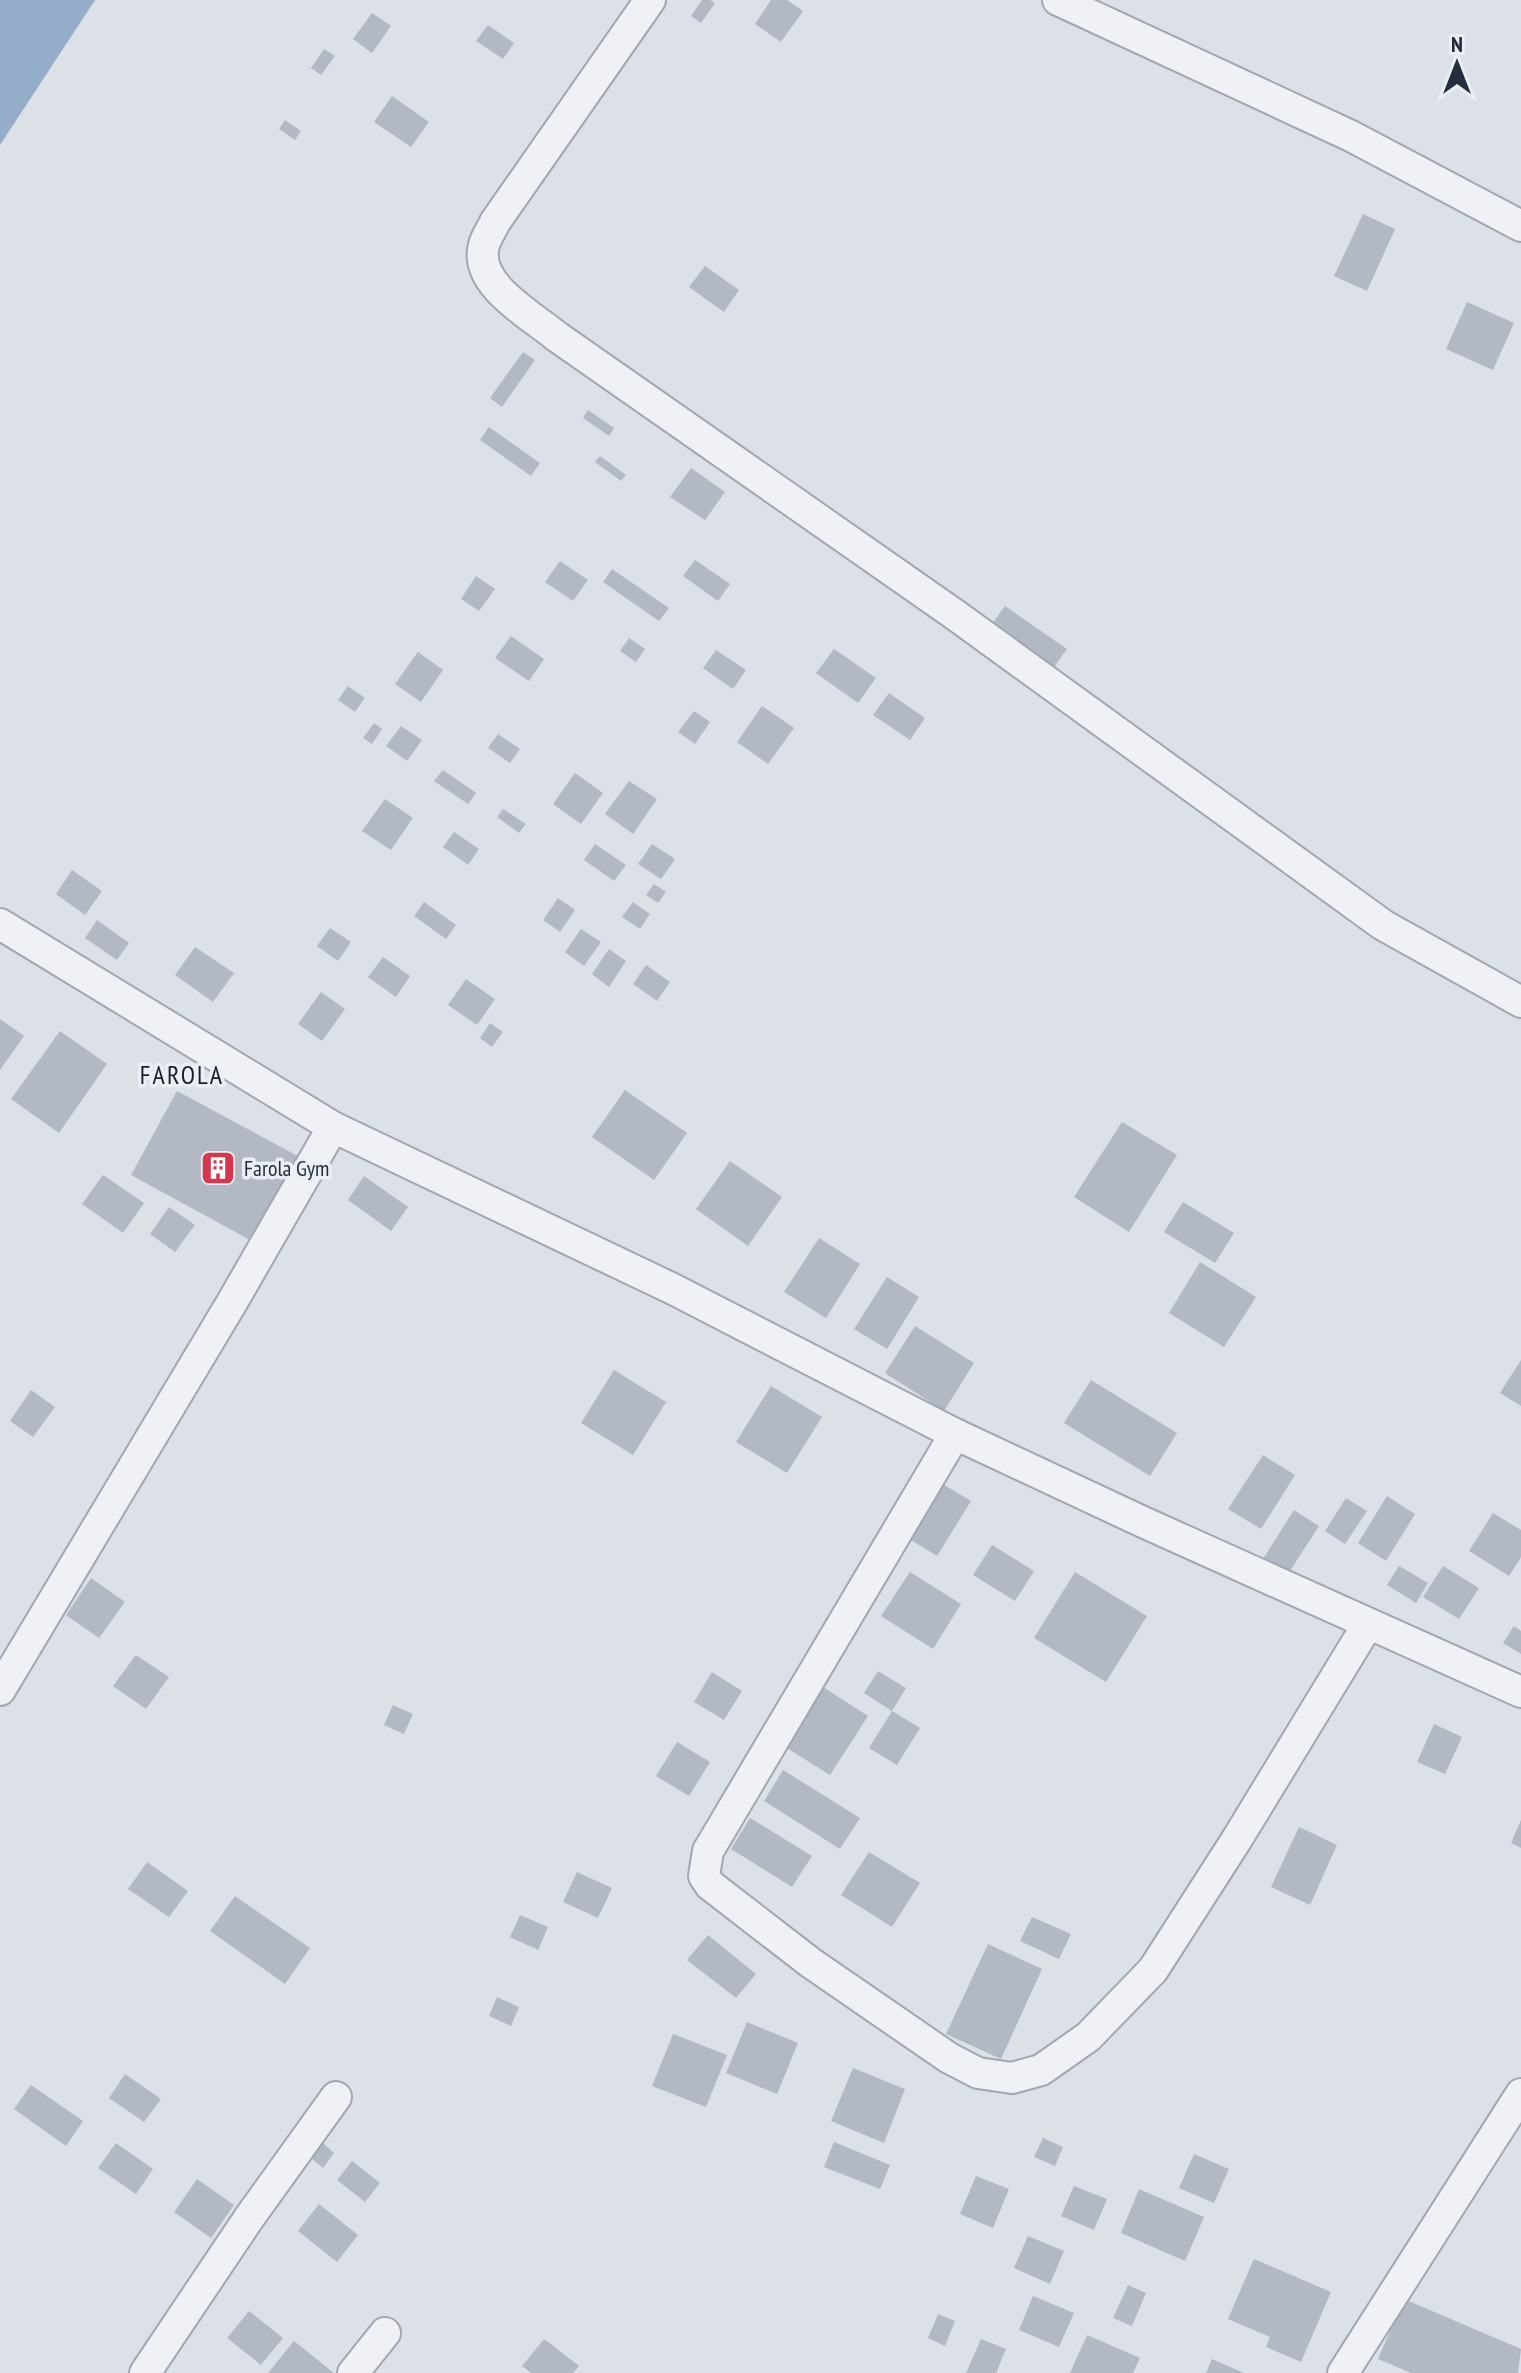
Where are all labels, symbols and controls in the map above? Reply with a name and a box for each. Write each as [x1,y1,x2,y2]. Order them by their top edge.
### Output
north arrow [1417,24,1497,104]
text: N [1451,30,1463,58]
district label: FAROLA [140,1058,224,1091]
building icon: Farola Gym [199,1149,237,1187]
place label: Farola Gym [244,1154,329,1182]

